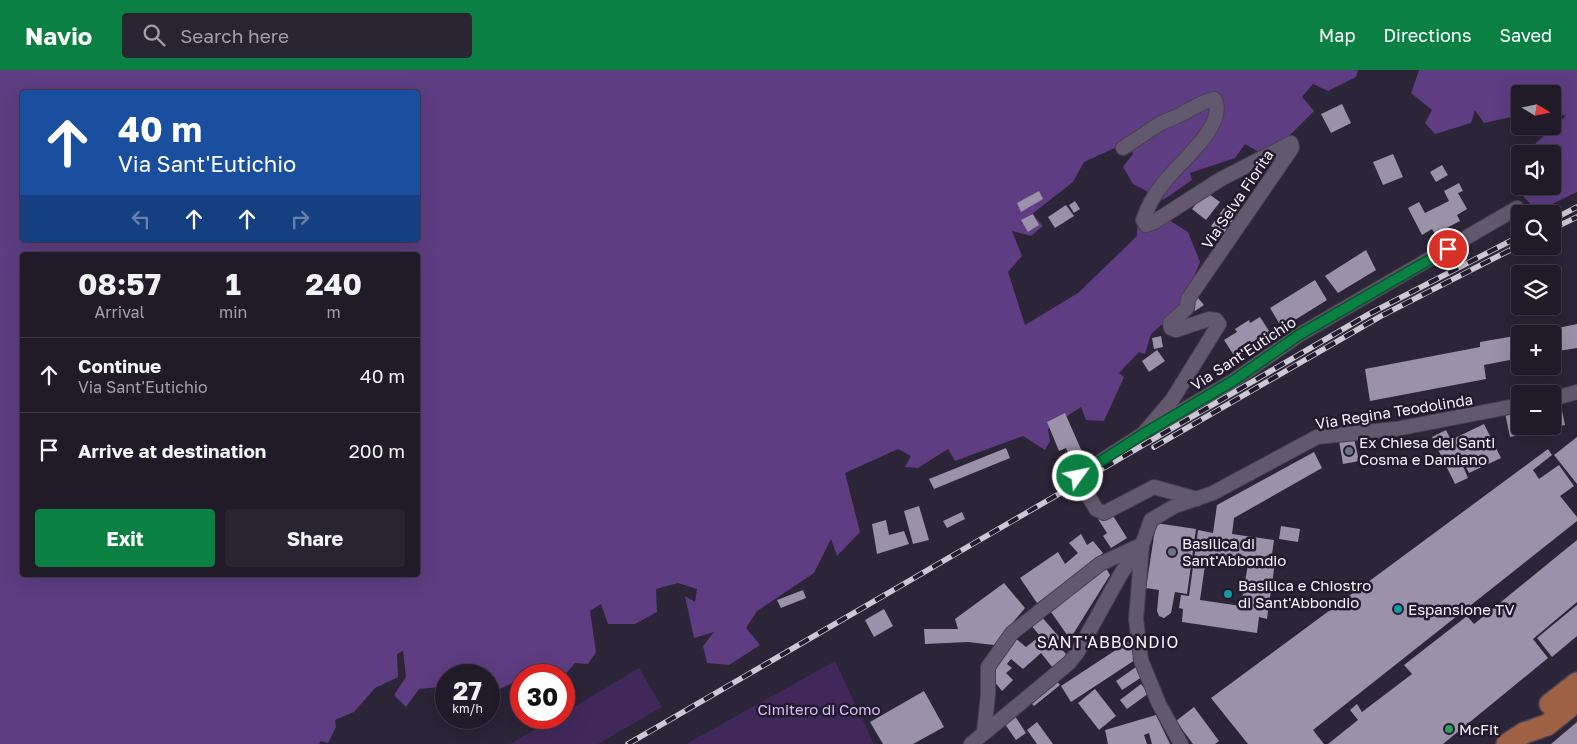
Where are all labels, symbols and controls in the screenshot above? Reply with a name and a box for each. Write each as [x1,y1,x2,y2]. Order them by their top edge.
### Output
search box [122,13,472,58]
text: Navio [25,21,92,50]
icon: search [140,21,168,49]
text: Search here [180,24,289,47]
text: Map [1319,24,1355,46]
text: Directions [1383,24,1471,46]
text: Saved [1499,24,1552,46]
north arrow [1511,85,1561,135]
map controls [1511,85,1561,435]
text: 40 m [118,108,202,150]
icon: ahead [35,110,100,175]
button: sound [1511,145,1561,195]
street label: Via Selva Fiorita [1197,146,1277,252]
text: Via Sant'Eutichio [118,150,296,177]
icon: left [127,205,155,233]
icon: ahead [180,205,208,233]
icon: ahead [233,205,261,233]
icon: right [286,205,314,233]
button: search [1511,205,1561,255]
pin [1427,228,1469,270]
icon: arrive [1434,235,1462,263]
button: layers [1511,265,1561,315]
text: 08:57 [78,266,161,302]
text: 1 [225,266,241,302]
text: 240 [305,266,362,302]
text: Arrival [94,302,145,322]
text: min [219,302,247,322]
text: m [327,302,341,322]
street label: Via Sant'Eutichio [1187,312,1299,394]
button: + [1511,325,1561,375]
text: Continue [78,354,161,377]
icon: ahead [35,361,63,389]
text: 40 m [360,364,405,387]
text: Via Sant'Eutichio [78,377,208,397]
button: − [1511,385,1561,435]
street label: Via Regina Teodolinda [1314,390,1474,432]
place label: Ex Chiesa dei Santi Cosma e Damiano [1359,433,1495,468]
icon: arrive [35,436,63,464]
text: Arrive at destination [78,439,266,462]
text: 200 m [349,439,405,462]
marker: Ex Chiesa dei Santi Cosma e Damiano [1343,445,1355,457]
position arrow [1051,449,1103,501]
button: Exit [35,509,215,567]
button: Share [225,509,405,567]
place label: Basilica di Sant'Abbondio [1182,534,1286,569]
marker: Basilica di Sant'Abbondio [1166,546,1178,558]
place label: Basilica e Chiostro di Sant'Abbondio [1238,576,1371,611]
marker: Basilica e Chiostro di Sant'Abbondio [1222,588,1234,600]
place label: Espansione TV [1408,600,1514,618]
marker: Espansione TV [1392,603,1404,615]
district label: SANT'ABBONDIO [1037,632,1179,652]
speed limit sign: 30 [510,664,575,729]
text: 27 [453,675,482,706]
park label: Cimitero di Como [757,700,881,718]
text: km/h [452,701,483,716]
place label: McFit [1459,720,1499,738]
marker: McFit [1443,723,1455,735]

